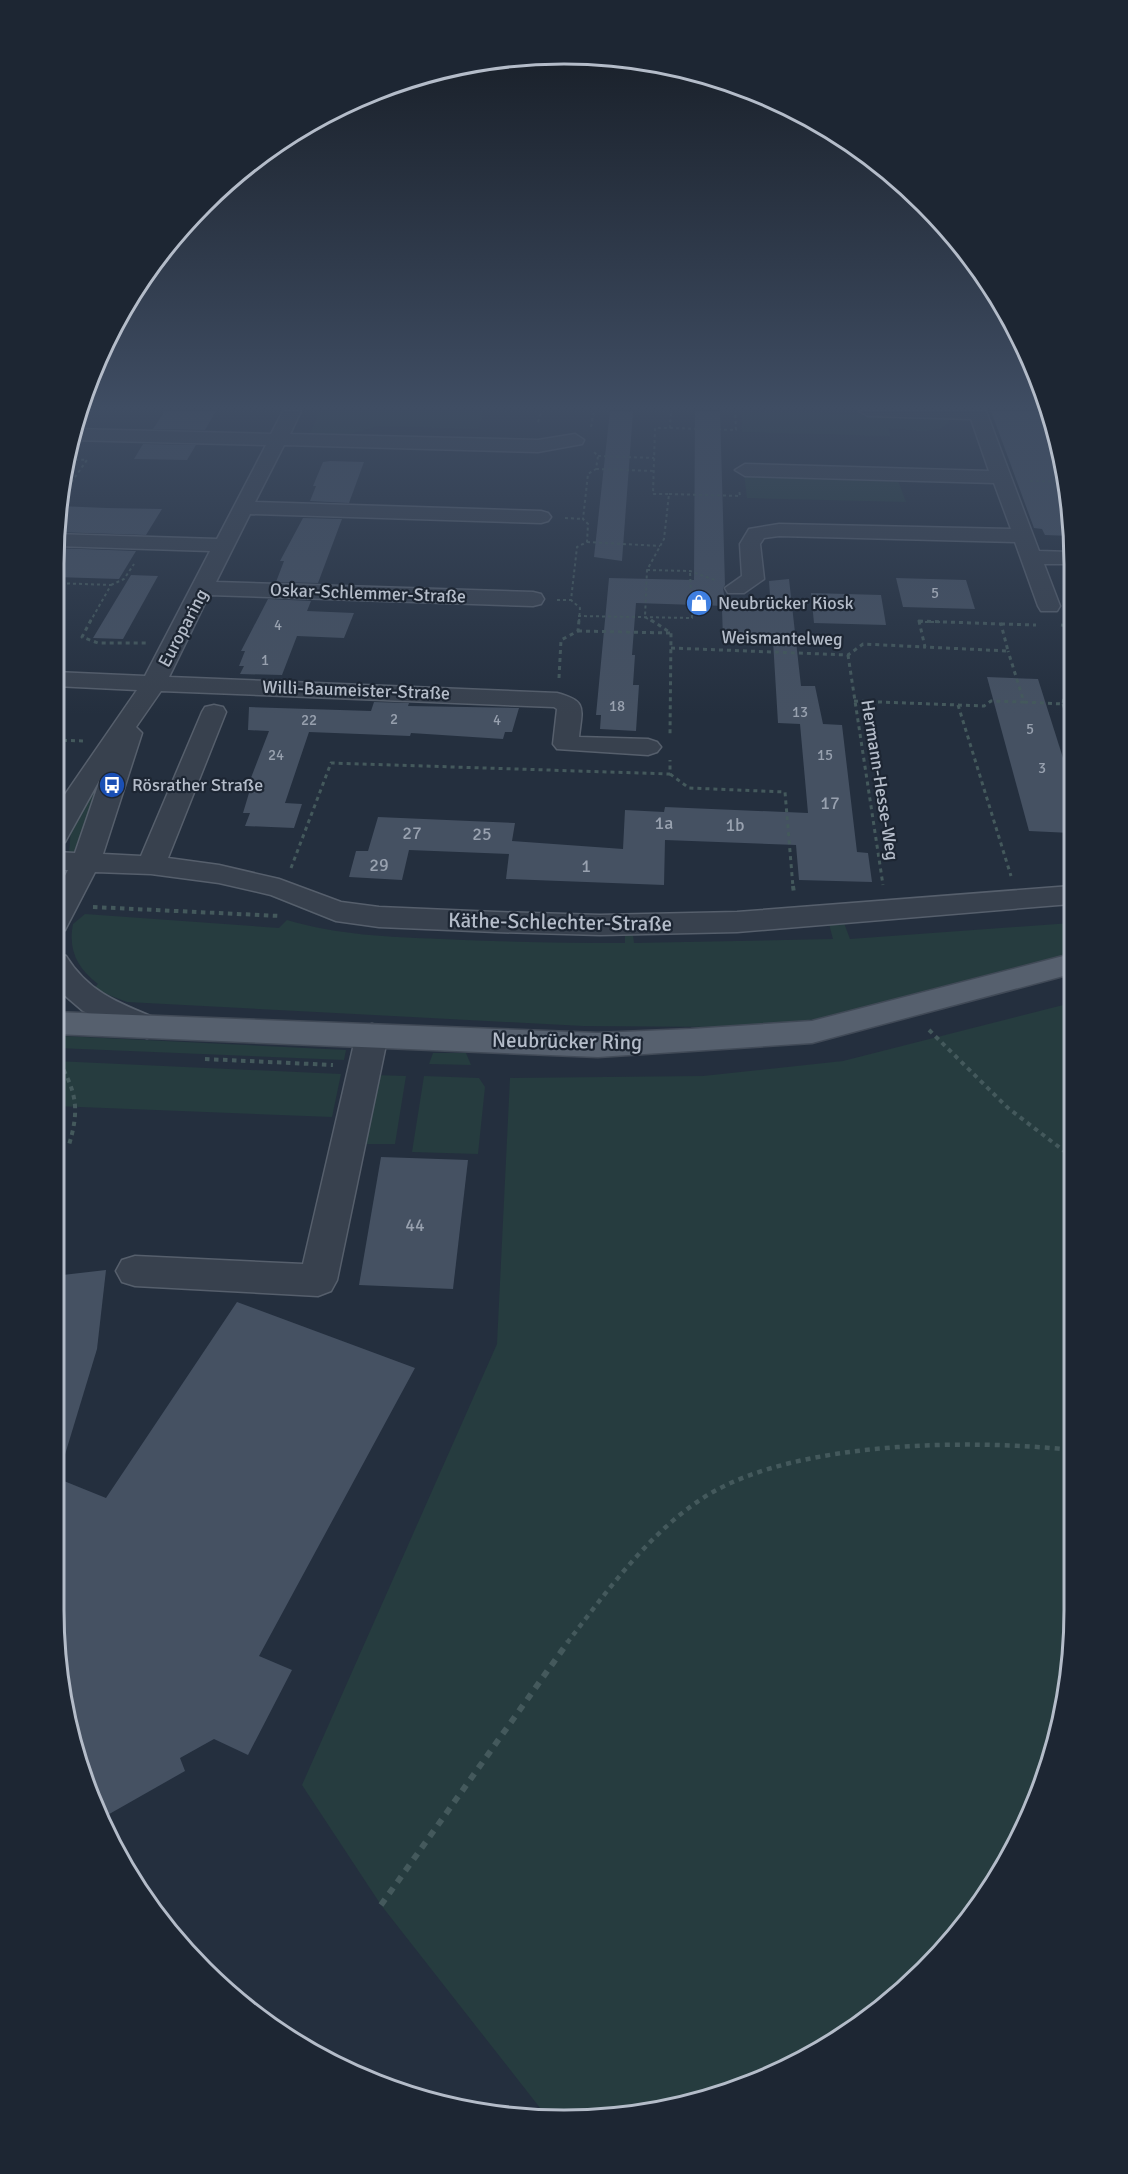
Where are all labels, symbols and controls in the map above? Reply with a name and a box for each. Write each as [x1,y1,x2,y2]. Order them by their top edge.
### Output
street label: Oskar-Schlemmer-Straße [270,579,466,607]
house number: 5 [931,584,939,602]
street label: Europaring [153,585,213,671]
shop icon: Neubrücker Kiosk [684,588,714,618]
place label: Neubrücker Kiosk [718,592,854,614]
house number: 4 [274,616,282,634]
street label: Weismantelweg [721,626,843,650]
house number: 1 [261,651,269,669]
street label: Willi-Baumeister-Straße [262,676,450,704]
house number: 18 [609,697,625,715]
street label: Hermann-Hesse-Weg [856,698,904,862]
house number: 13 [792,703,808,721]
house number: 2 [390,710,398,728]
house number: 22 [301,711,317,729]
house number: 4 [493,711,501,729]
house number: 5 [1026,720,1034,738]
house number: 24 [268,746,284,764]
house number: 15 [817,746,833,764]
house number: 3 [1038,759,1046,777]
bus stop icon: Rösrather Straße [97,770,127,800]
place label: Rösrather Straße [132,774,263,796]
house number: 17 [820,792,840,814]
house number: 1a [655,812,673,834]
house number: 1b [725,814,745,836]
house number: 27 [402,822,422,844]
house number: 25 [472,823,492,845]
house number: 29 [369,854,389,876]
house number: 1 [581,855,591,877]
street label: Käthe-Schlechter-Straße [448,907,672,937]
street label: Neubrücker Ring [492,1027,642,1055]
house number: 44 [405,1214,425,1236]

